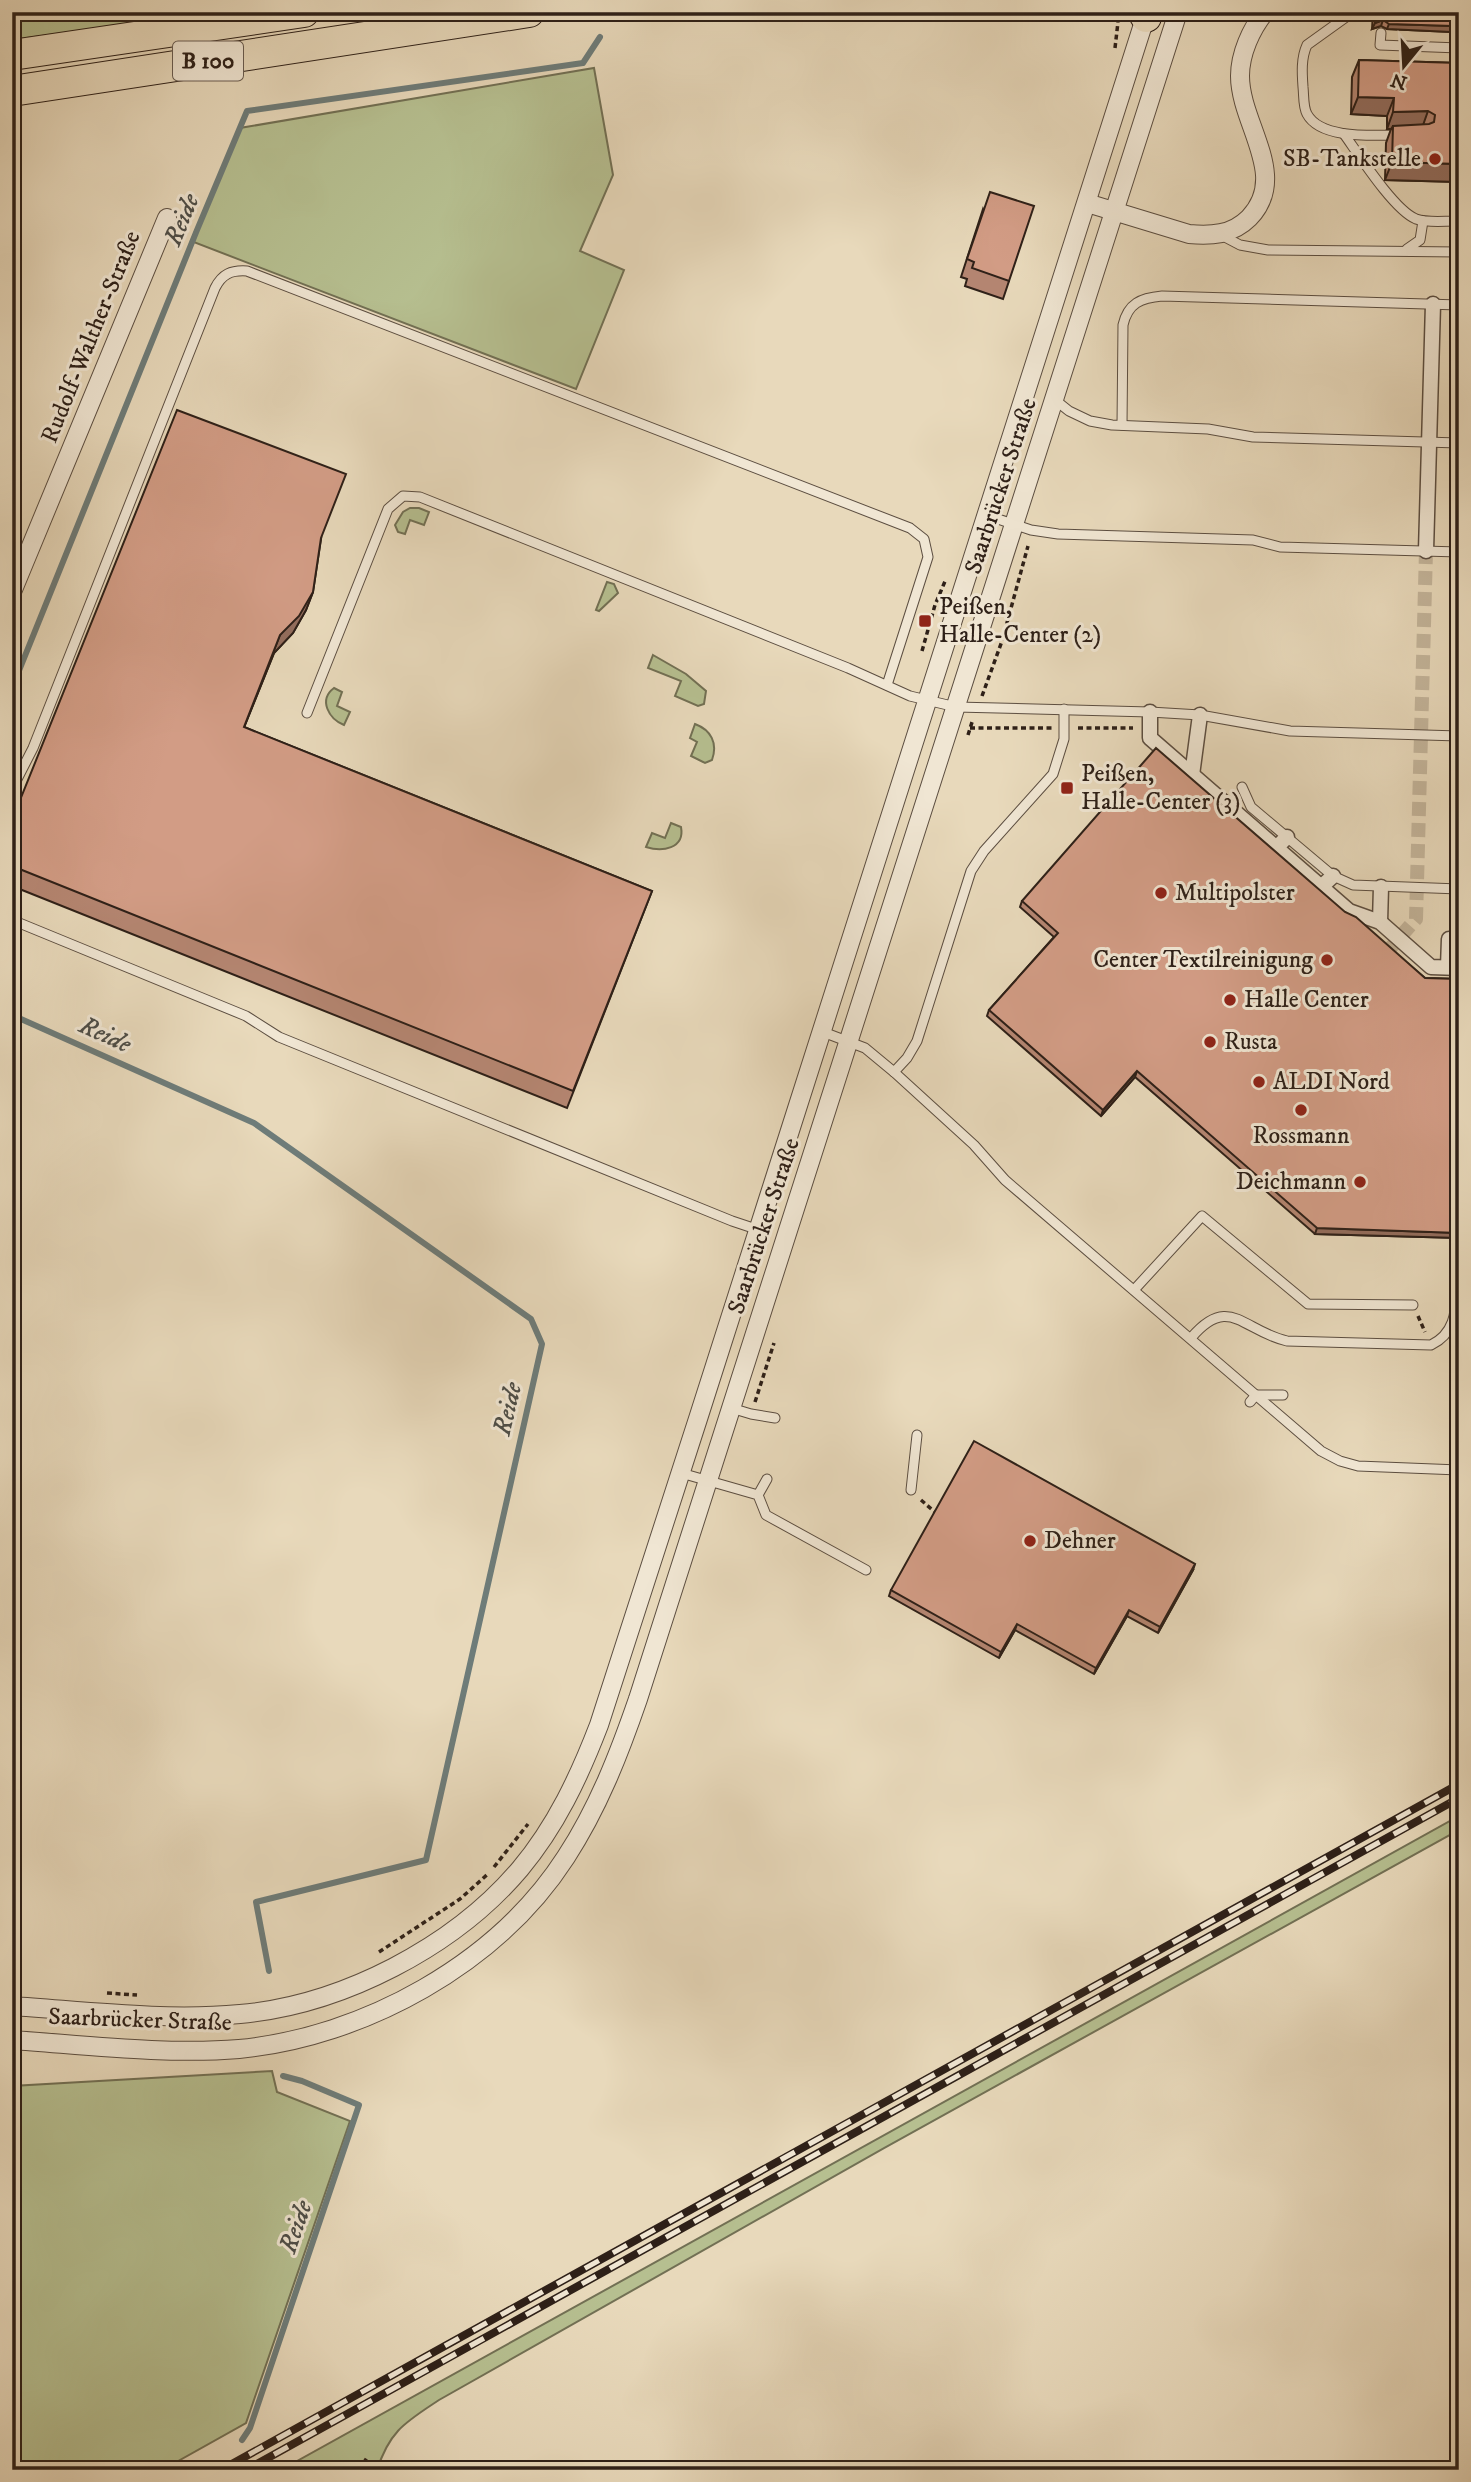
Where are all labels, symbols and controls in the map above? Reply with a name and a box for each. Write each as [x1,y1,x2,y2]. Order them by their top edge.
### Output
north arrow [1370,32,1440,102]
road number: B 100 [173,41,243,80]
text: N [1388,67,1410,94]
place label: SB-Tankstelle [1283,144,1421,174]
marker: SB-Tankstelle [1427,151,1443,167]
water label: Reide [156,188,208,252]
street label: Rudolf-Walther-Straße [35,226,147,447]
street label: Saarbrücker Straße [958,394,1044,578]
place label: Peißen, Halle-Center (2) [939,592,1101,650]
marker: Peißen, Halle-Center (2) [917,613,933,629]
place label: Peißen, Halle-Center (3) [1081,759,1240,817]
marker: Peißen, Halle-Center (3) [1059,780,1075,796]
place label: Multipolster [1175,878,1295,908]
marker: Multipolster [1153,885,1169,901]
place label: Center Textilreinigung [1093,945,1313,975]
marker: Center Textilreinigung [1319,952,1335,968]
place label: Halle Center [1244,985,1369,1015]
marker: Halle Center [1222,992,1238,1008]
water label: Reide [73,1009,137,1061]
place label: Rusta [1224,1027,1278,1057]
marker: Rusta [1202,1034,1218,1050]
place label: ALDI Nord [1273,1067,1390,1097]
marker: ALDI Nord [1251,1074,1267,1090]
marker: Rossmann [1293,1102,1309,1118]
place label: Rossmann [1253,1121,1350,1151]
street label: Saarbrücker Straße [721,1134,807,1318]
place label: Deichmann [1236,1167,1346,1197]
marker: Deichmann [1352,1174,1368,1190]
water label: Reide [486,1378,530,1440]
place label: Dehner [1044,1526,1116,1556]
marker: Dehner [1022,1533,1038,1549]
street label: Saarbrücker Straße [48,2002,232,2038]
water label: Reide [271,2195,321,2259]

